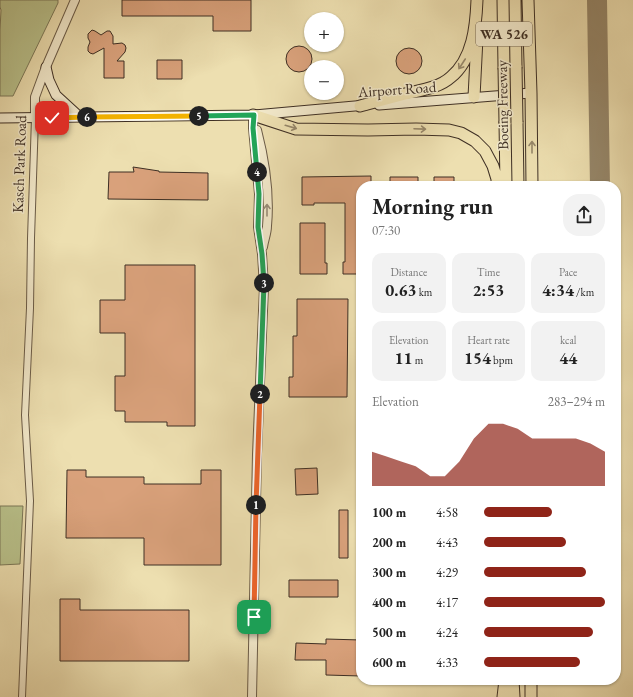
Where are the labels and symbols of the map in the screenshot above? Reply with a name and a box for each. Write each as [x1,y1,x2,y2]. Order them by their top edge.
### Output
road number: WA 526 [476,22,532,46]
one-way arrow [458,58,466,70]
street label: Boeing Freeway [492,59,512,150]
street label: Airport Road [356,77,437,101]
pin [35,101,69,135]
pin: 5 [189,106,209,126]
pin: 6 [77,107,97,127]
street label: Kasch Park Road [8,114,30,213]
one-way arrow [284,124,297,131]
one-way arrow [413,125,426,133]
one-way arrow [528,141,536,154]
pin: 4 [247,162,267,182]
one-way arrow [263,204,271,217]
pin: 3 [254,273,274,293]
pin: 2 [250,384,270,404]
pin: 1 [246,495,266,515]
pin [237,600,271,634]

